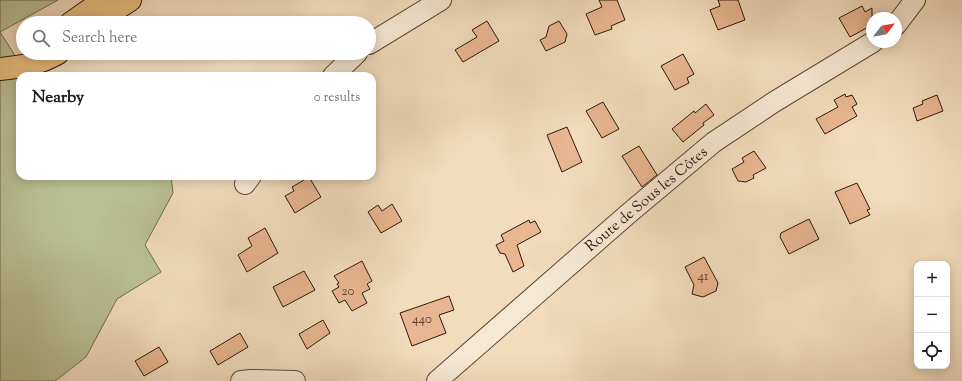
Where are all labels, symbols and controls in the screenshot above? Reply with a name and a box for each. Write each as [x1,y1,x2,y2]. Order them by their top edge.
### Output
north arrow [866,12,902,48]
search box [16,16,376,60]
icon: search [30,27,52,49]
text: Search here [62,28,137,49]
text: Nearby [32,86,84,110]
text: 0 results [314,89,360,107]
street label: Route de Sous les Côtes [581,142,713,257]
map controls [914,261,950,369]
button: + [914,261,950,297]
house number: 41 [698,268,709,286]
house number: 20 [342,283,355,301]
button: − [914,297,950,333]
house number: 440 [412,311,432,329]
button: locate [914,333,950,369]

